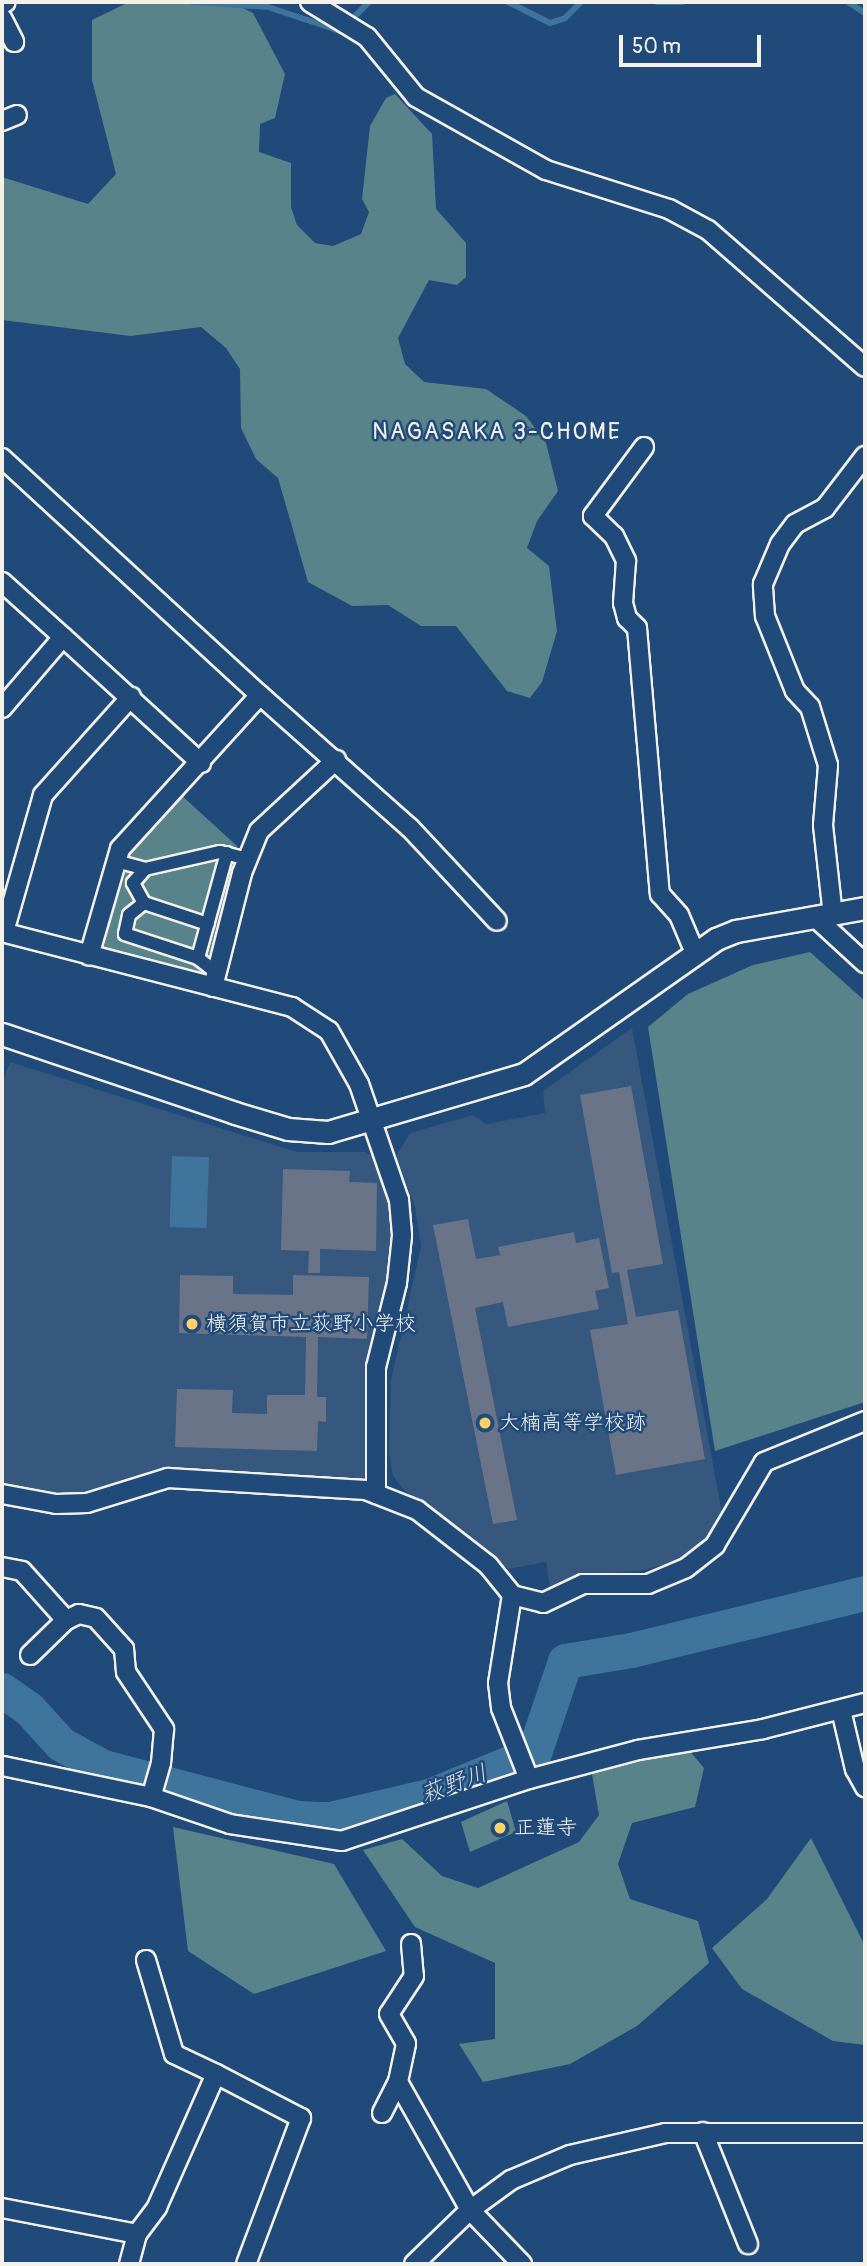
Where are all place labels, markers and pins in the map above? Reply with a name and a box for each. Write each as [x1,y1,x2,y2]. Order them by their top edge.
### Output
place label: 横須賀市立荻野小学校 [206,1311,416,1337]
marker: 横須賀市立荻野小学校 [184,1316,200,1332]
place label: 大楠高等学校跡 [499,1410,646,1436]
marker: 大楠高等学校跡 [477,1415,493,1431]
place label: 正蓮寺 [514,1815,577,1841]
marker: 正蓮寺 [492,1820,508,1836]

